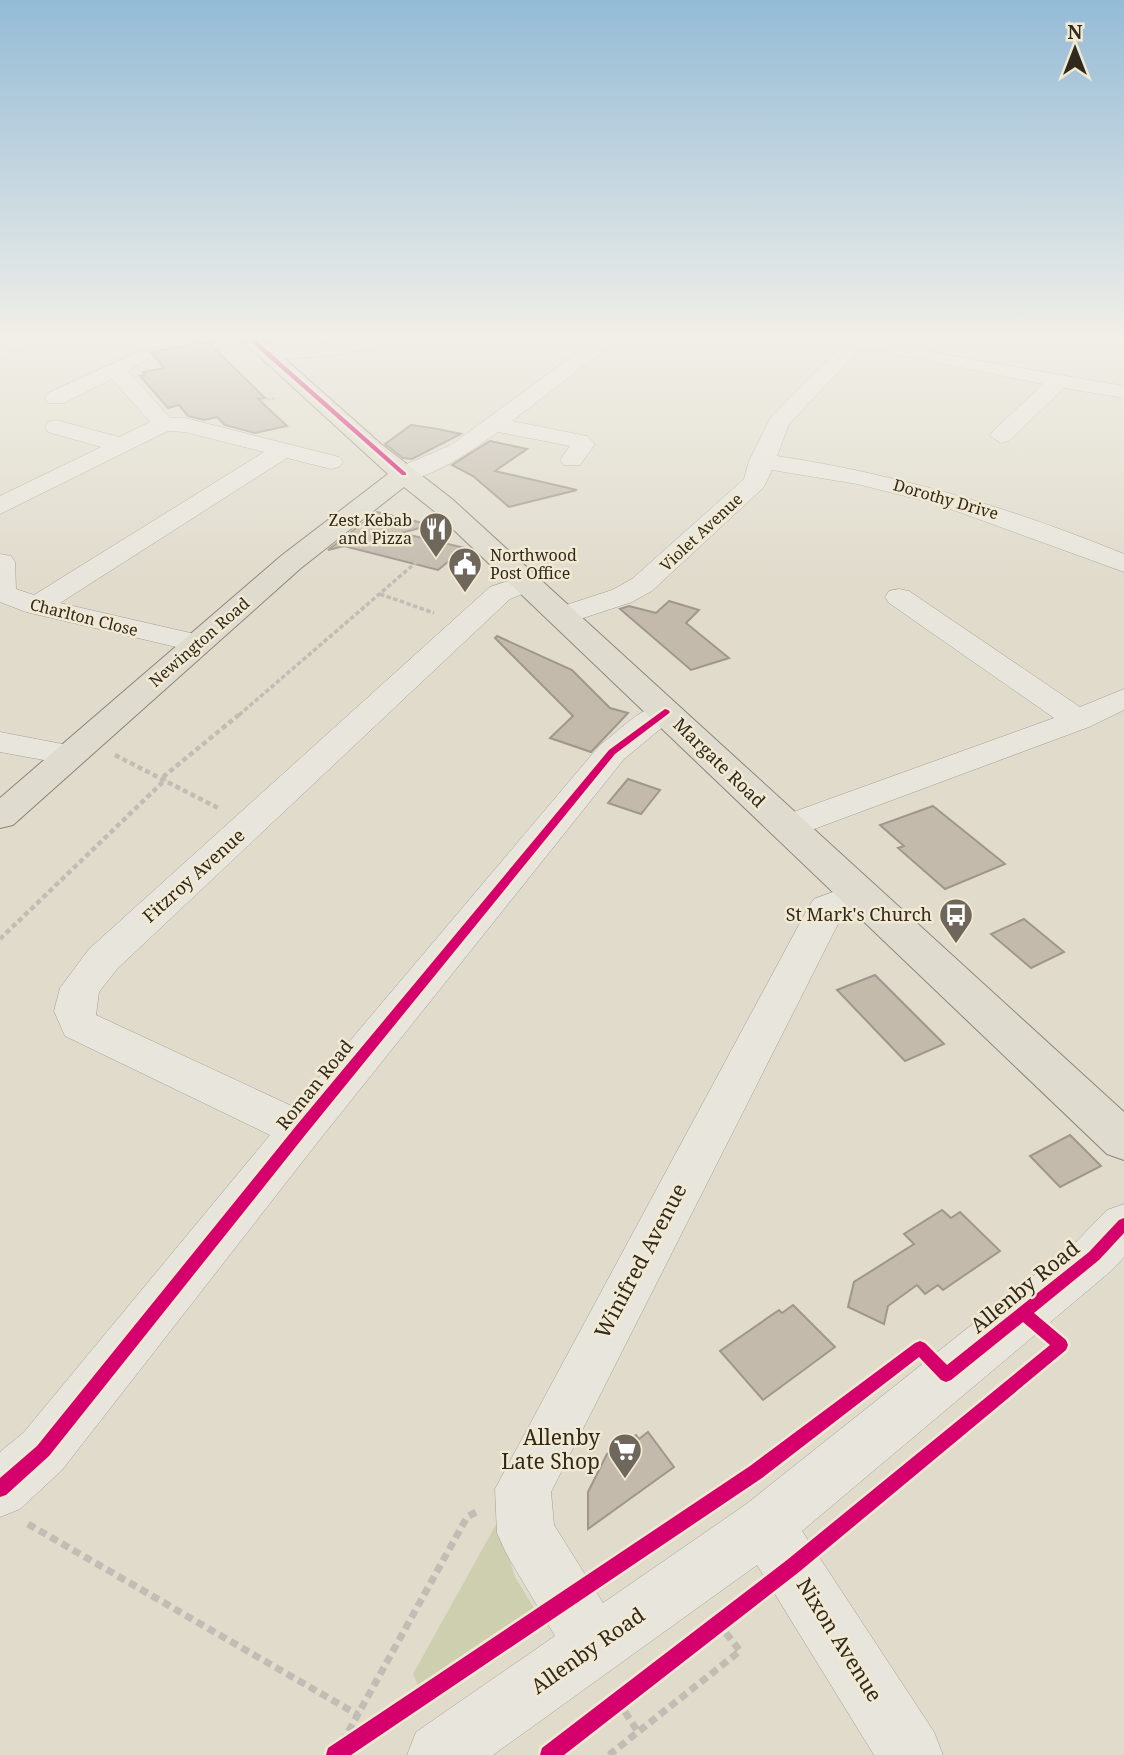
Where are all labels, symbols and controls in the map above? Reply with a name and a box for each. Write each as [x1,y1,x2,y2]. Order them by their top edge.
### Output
north arrow [1040,14,1110,84]
text: N [1068,19,1083,45]
street label: Dorothy Drive [891,473,1001,525]
street label: Violet Avenue [655,488,747,576]
place label: Zest Kebab and Pizza [329,509,412,549]
restaurant icon: Zest Kebab and Pizza [417,510,455,559]
place label: Northwood Post Office [490,544,577,584]
public building icon: Northwood Post Office [446,545,484,594]
street label: Newington Road [144,592,254,692]
street label: Charlton Close [28,593,140,641]
street label: Margate Road [668,712,771,812]
street label: Fitzroy Avenue [137,823,250,928]
bus stop icon: St Mark's Church [937,896,975,945]
place label: St Mark's Church [786,902,932,926]
street label: Roman Road [271,1034,358,1134]
street label: Winifred Avenue [588,1178,693,1343]
street label: Allenby Road [964,1233,1085,1339]
place label: Allenby Late Shop [501,1423,600,1475]
supermarket icon: Allenby Late Shop [606,1431,644,1480]
street label: Nixon Avenue [791,1572,889,1707]
street label: Allenby Road [525,1601,650,1700]

